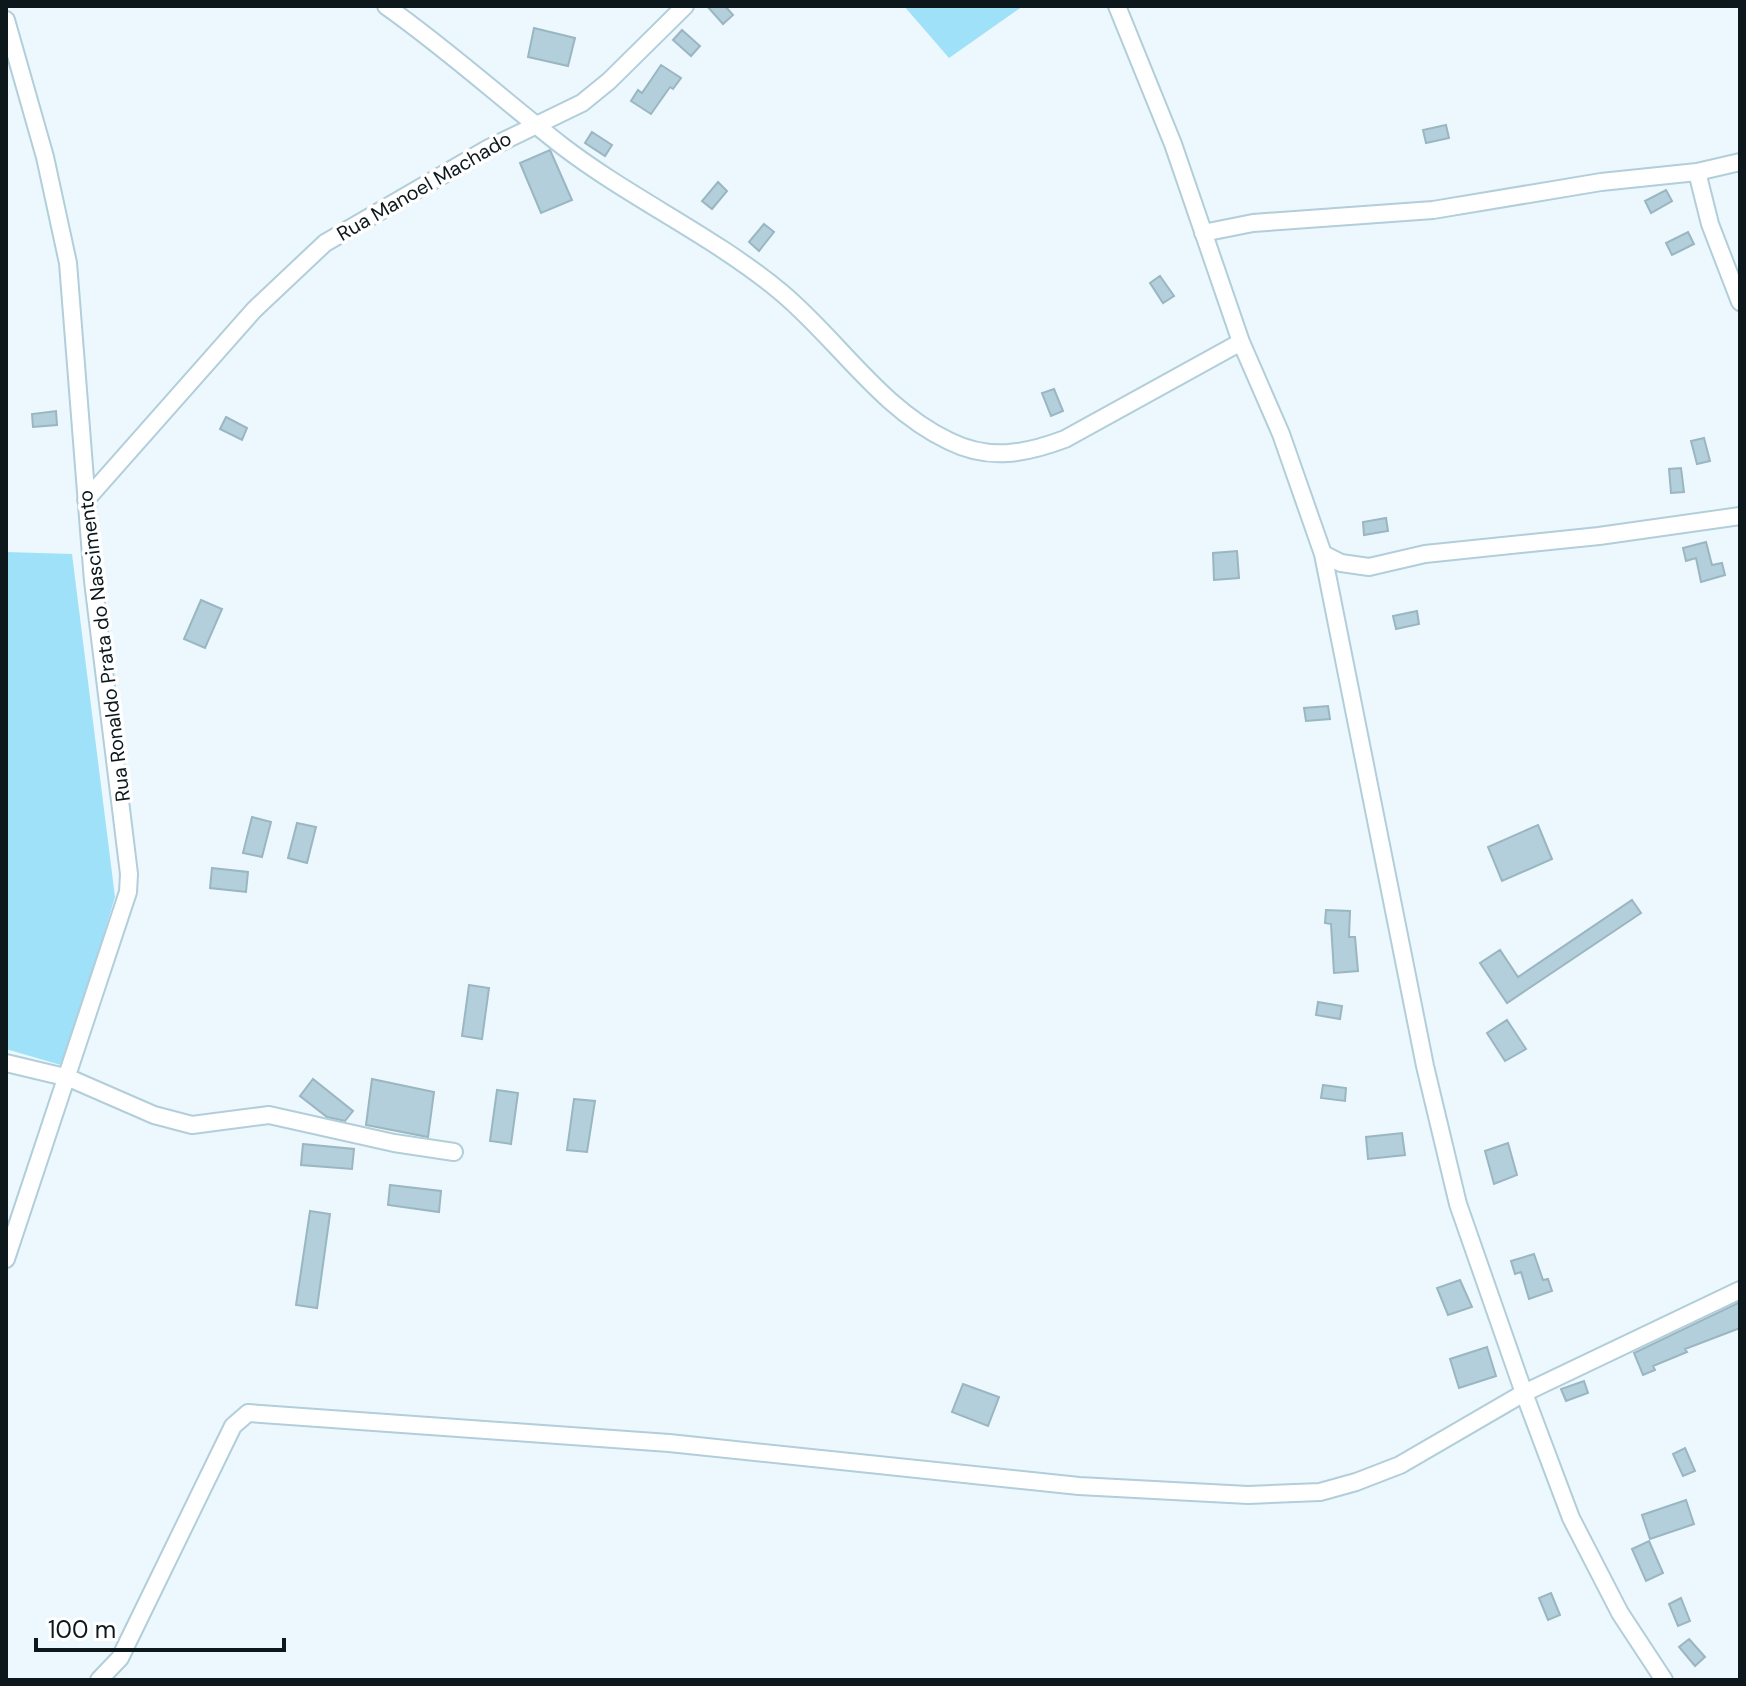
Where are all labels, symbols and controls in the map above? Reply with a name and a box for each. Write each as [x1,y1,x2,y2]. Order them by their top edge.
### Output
street label: Rua Manoel Machado [332,125,516,247]
street label: Rua Ronaldo Prata do Nascimento [72,489,136,803]
scale bar [36,1602,284,1652]
text: 100 m [48,1614,116,1645]

